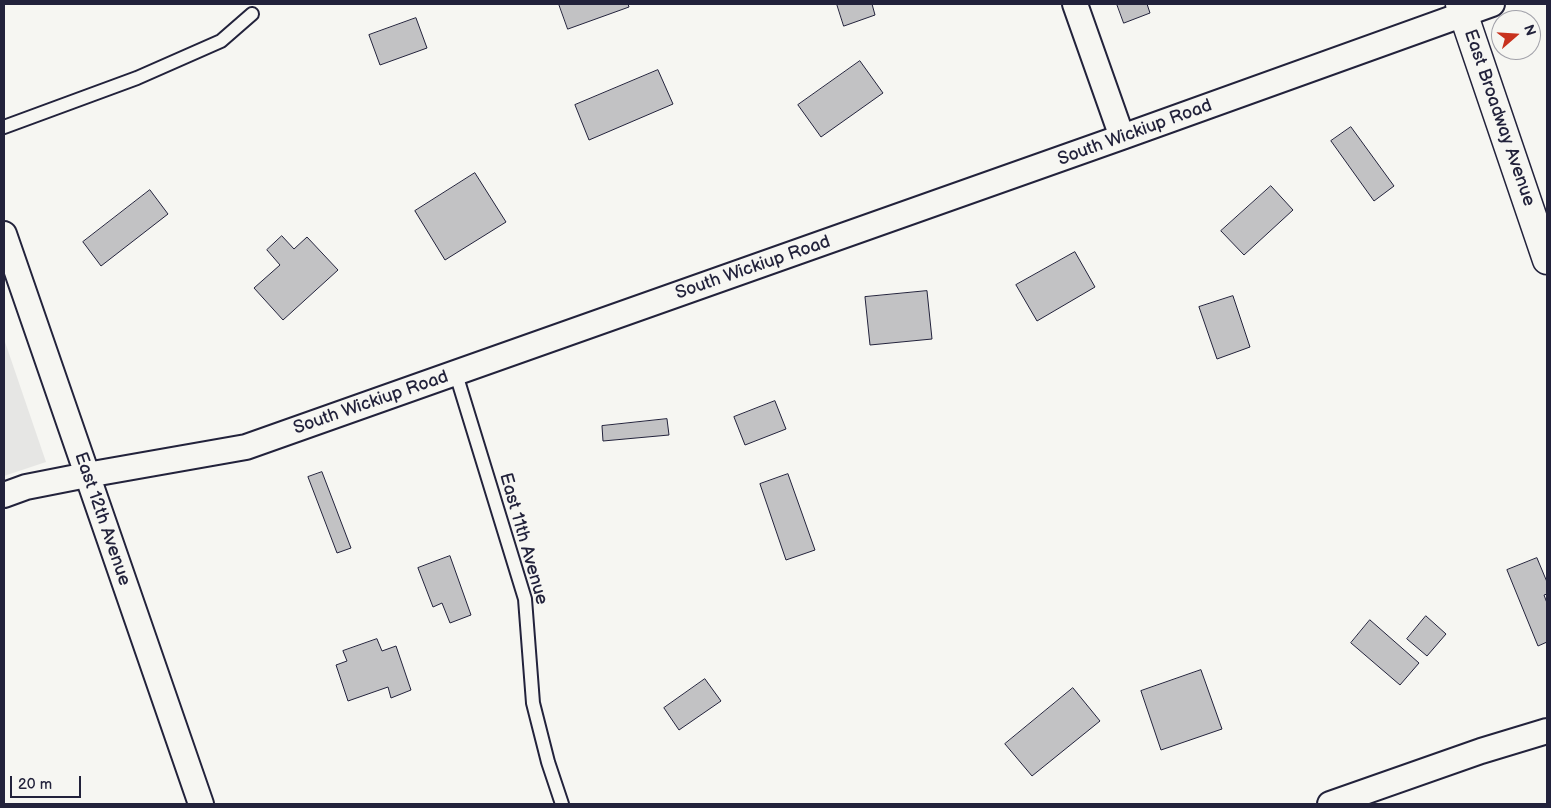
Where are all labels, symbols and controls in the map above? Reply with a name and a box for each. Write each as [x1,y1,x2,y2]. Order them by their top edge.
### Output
north arrow [1491,10,1541,60]
text: N [1520,23,1539,38]
street label: East Broadway Avenue [1459,27,1539,209]
street label: South Wickiup Road [1055,95,1215,171]
street label: South Wickiup Road [673,231,833,305]
street label: South Wickiup Road [291,366,451,440]
street label: East 12th Avenue [69,449,135,589]
street label: East 11th Avenue [494,471,552,607]
scale bar [12,766,84,798]
text: 20 m [18,775,52,794]

